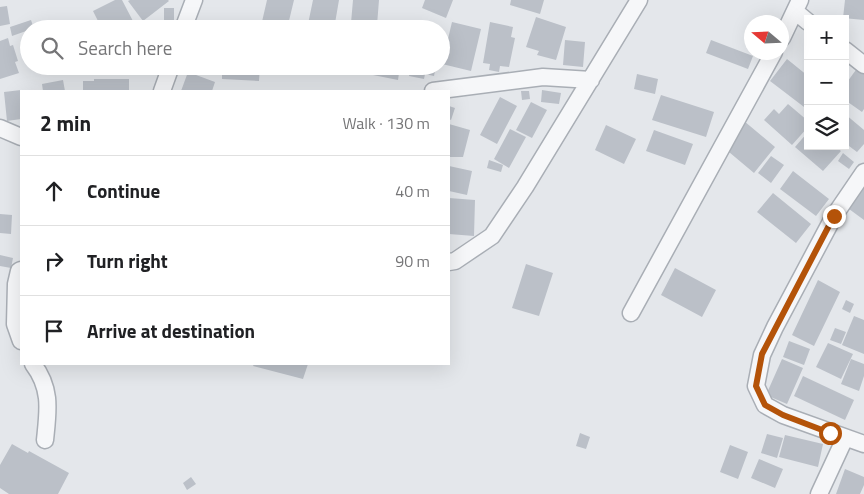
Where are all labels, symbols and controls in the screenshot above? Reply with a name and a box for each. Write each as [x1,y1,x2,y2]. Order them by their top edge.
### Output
north arrow [744,15,789,60]
map controls [804,15,849,150]
button: + [804,15,849,60]
search box [20,20,450,75]
text: Search here [78,33,172,62]
icon: search [38,34,66,62]
button: − [804,60,849,105]
button: layers [804,105,849,150]
text: 2 min [40,107,91,139]
text: Walk · 130 m [342,111,430,135]
text: Continue [87,176,160,205]
icon: ahead [40,177,68,205]
text: 40 m [395,179,430,203]
route end [823,205,846,228]
text: Turn right [87,246,168,275]
icon: right [40,247,68,275]
text: 90 m [395,249,430,273]
text: Arrive at destination [87,316,255,345]
icon: arrive [40,317,68,345]
route start [819,422,842,445]

